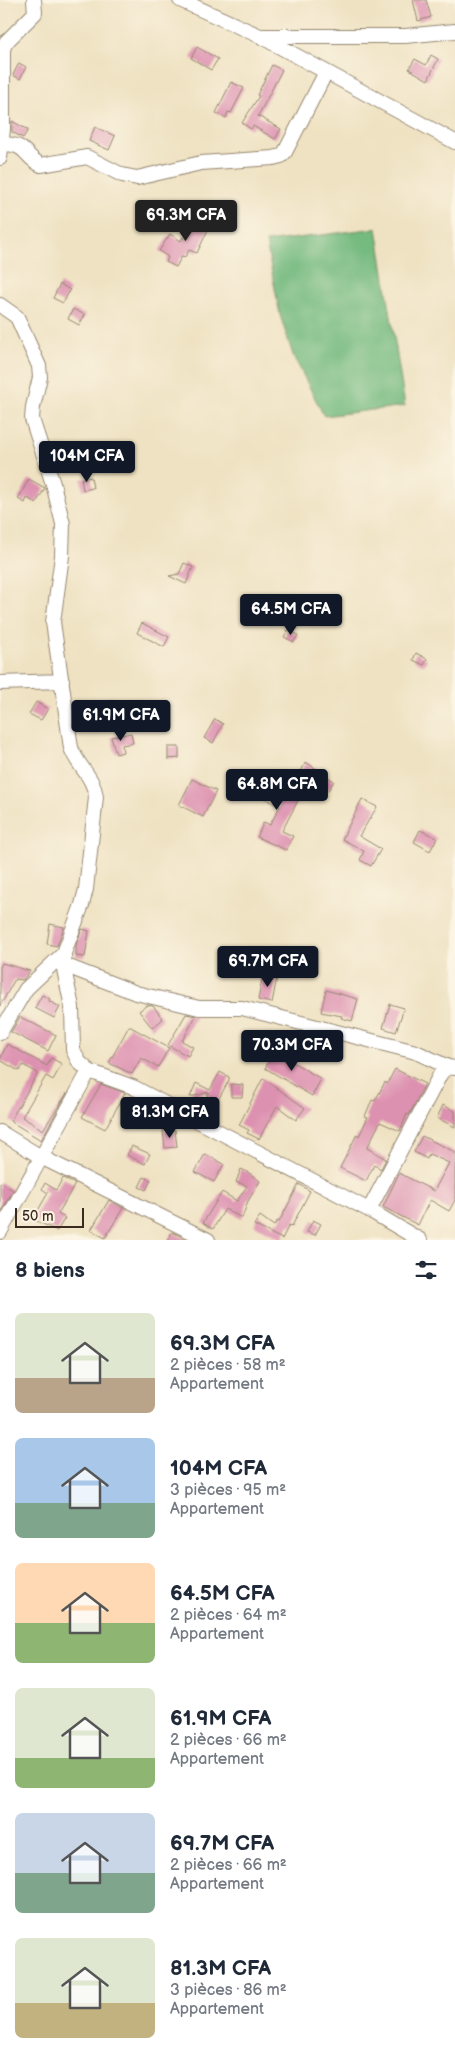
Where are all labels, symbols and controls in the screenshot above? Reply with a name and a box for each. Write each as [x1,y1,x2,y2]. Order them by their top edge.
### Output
pin: 69.3M CFA [129,200,243,242]
text: 69.3M CFA [146,206,226,225]
pin: 104M CFA [35,440,139,483]
text: 104M CFA [50,447,124,466]
pin: 64.5M CFA [234,594,348,636]
text: 64.5M CFA [251,600,331,619]
pin: 61.9M CFA [64,700,178,742]
text: 61.9M CFA [82,706,160,725]
pin: 64.8M CFA [220,768,334,811]
text: 64.8M CFA [237,775,317,794]
pin: 69.7M CFA [211,946,325,988]
text: 69.7M CFA [228,952,308,971]
pin: 70.3M CFA [235,1030,349,1072]
text: 70.3M CFA [252,1036,332,1055]
pin: 81.3M CFA [113,1096,227,1139]
text: 81.3M CFA [131,1103,209,1122]
scale bar [15,1205,84,1228]
text: 50 m [22,1208,54,1225]
icon: filters [412,1256,440,1284]
text: 8 biens [15,1258,85,1283]
text: 69.3M CFA [170,1331,275,1356]
icon: home [55,1333,115,1393]
text: 2 pièces · 58 m² [170,1356,286,1375]
text: Appartement [170,1375,264,1394]
text: 104M CFA [170,1456,267,1481]
icon: home [55,1458,115,1518]
text: 3 pièces · 95 m² [170,1481,286,1500]
text: Appartement [170,1500,264,1519]
text: 64.5M CFA [170,1581,275,1606]
icon: home [55,1583,115,1643]
text: 2 pièces · 64 m² [170,1606,287,1625]
text: Appartement [170,1625,264,1644]
text: 61.9M CFA [170,1706,271,1731]
icon: home [55,1708,115,1768]
text: 2 pièces · 66 m² [170,1731,287,1750]
text: Appartement [170,1750,264,1769]
text: 69.7M CFA [170,1831,274,1856]
icon: home [55,1833,115,1893]
text: 2 pièces · 66 m² [170,1856,287,1875]
text: Appartement [170,1875,264,1894]
text: 81.3M CFA [170,1956,271,1981]
icon: home [55,1958,115,2018]
text: 3 pièces · 86 m² [170,1981,287,2000]
text: Appartement [170,2000,264,2019]

